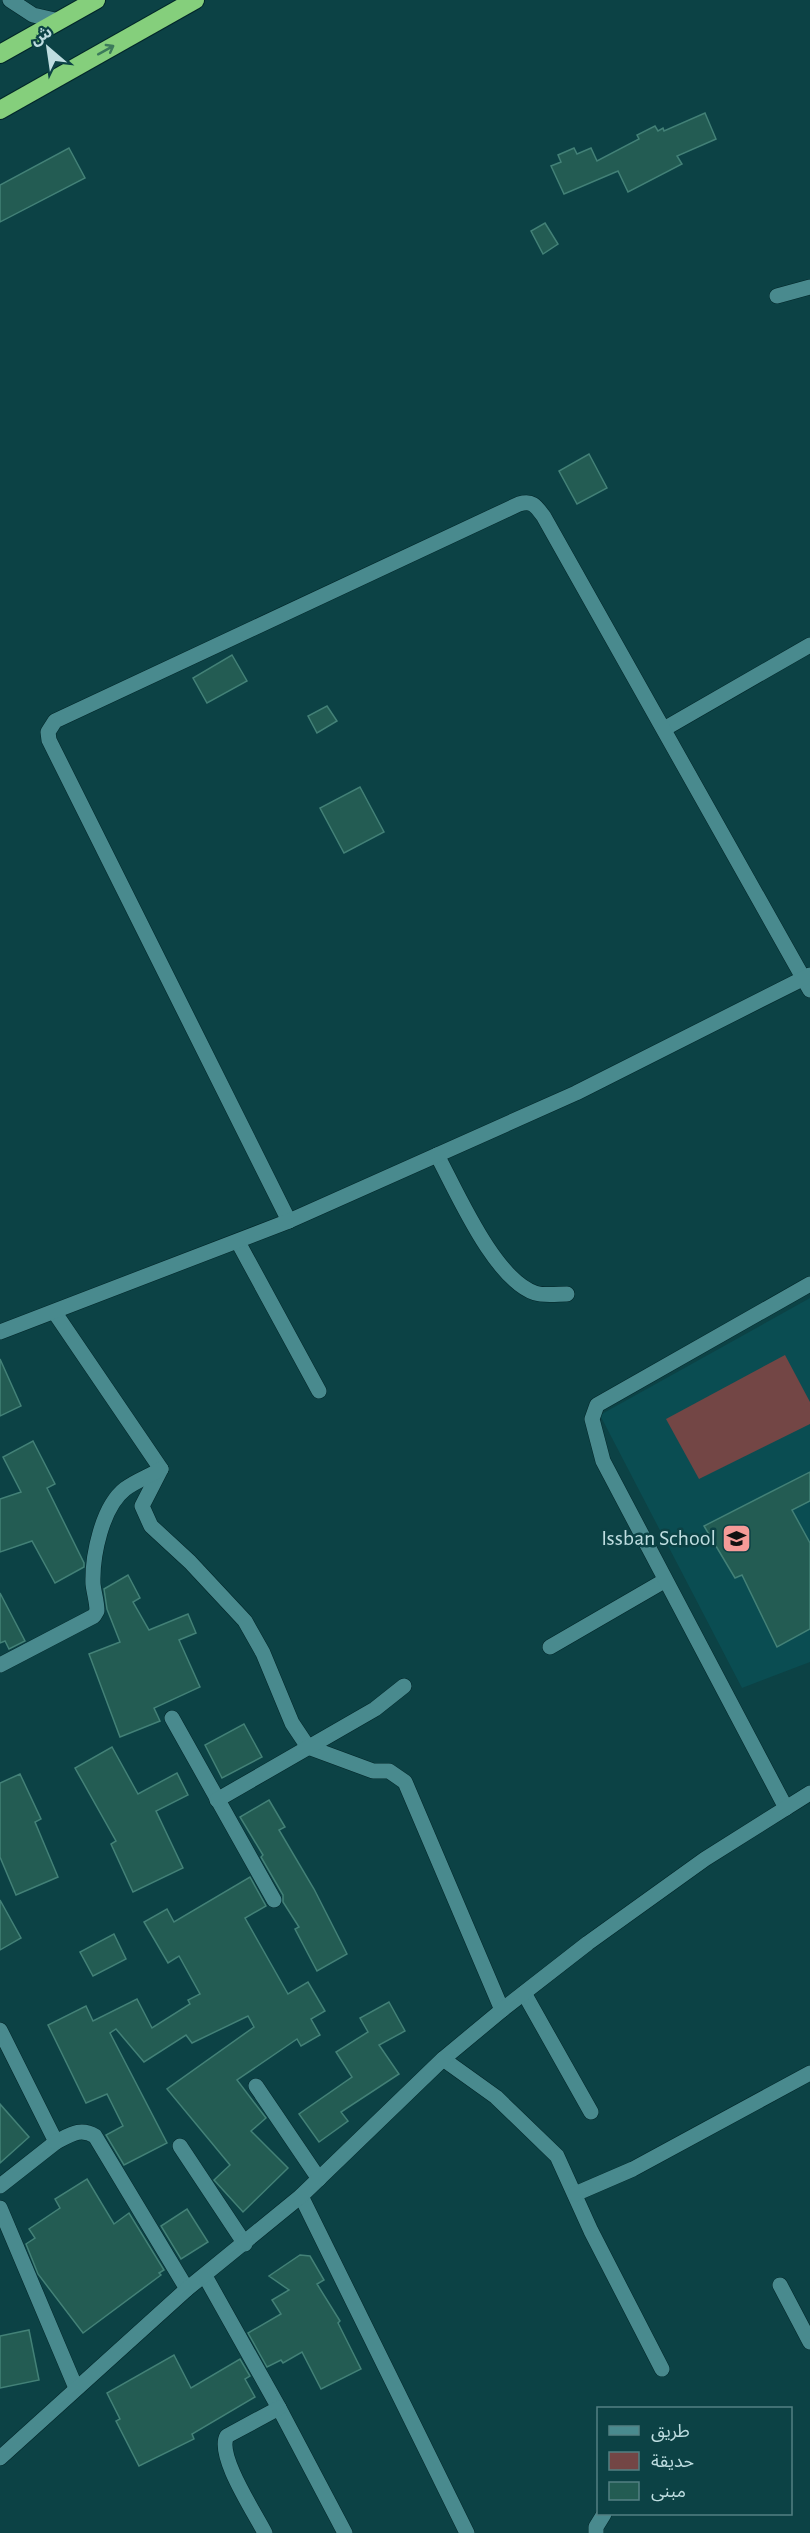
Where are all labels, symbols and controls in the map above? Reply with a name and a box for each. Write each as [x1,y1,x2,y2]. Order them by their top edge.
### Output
north arrow [18,18,78,78]
text: ش [28,23,55,49]
one-way arrow [97,44,114,56]
school or university icon: Issban School [721,1522,753,1554]
place label: Issban School [601,1527,716,1549]
legend [597,2407,792,2515]
text: طريق [651,2423,690,2442]
text: حديقة [651,2453,694,2471]
text: مبنى [651,2483,686,2502]

